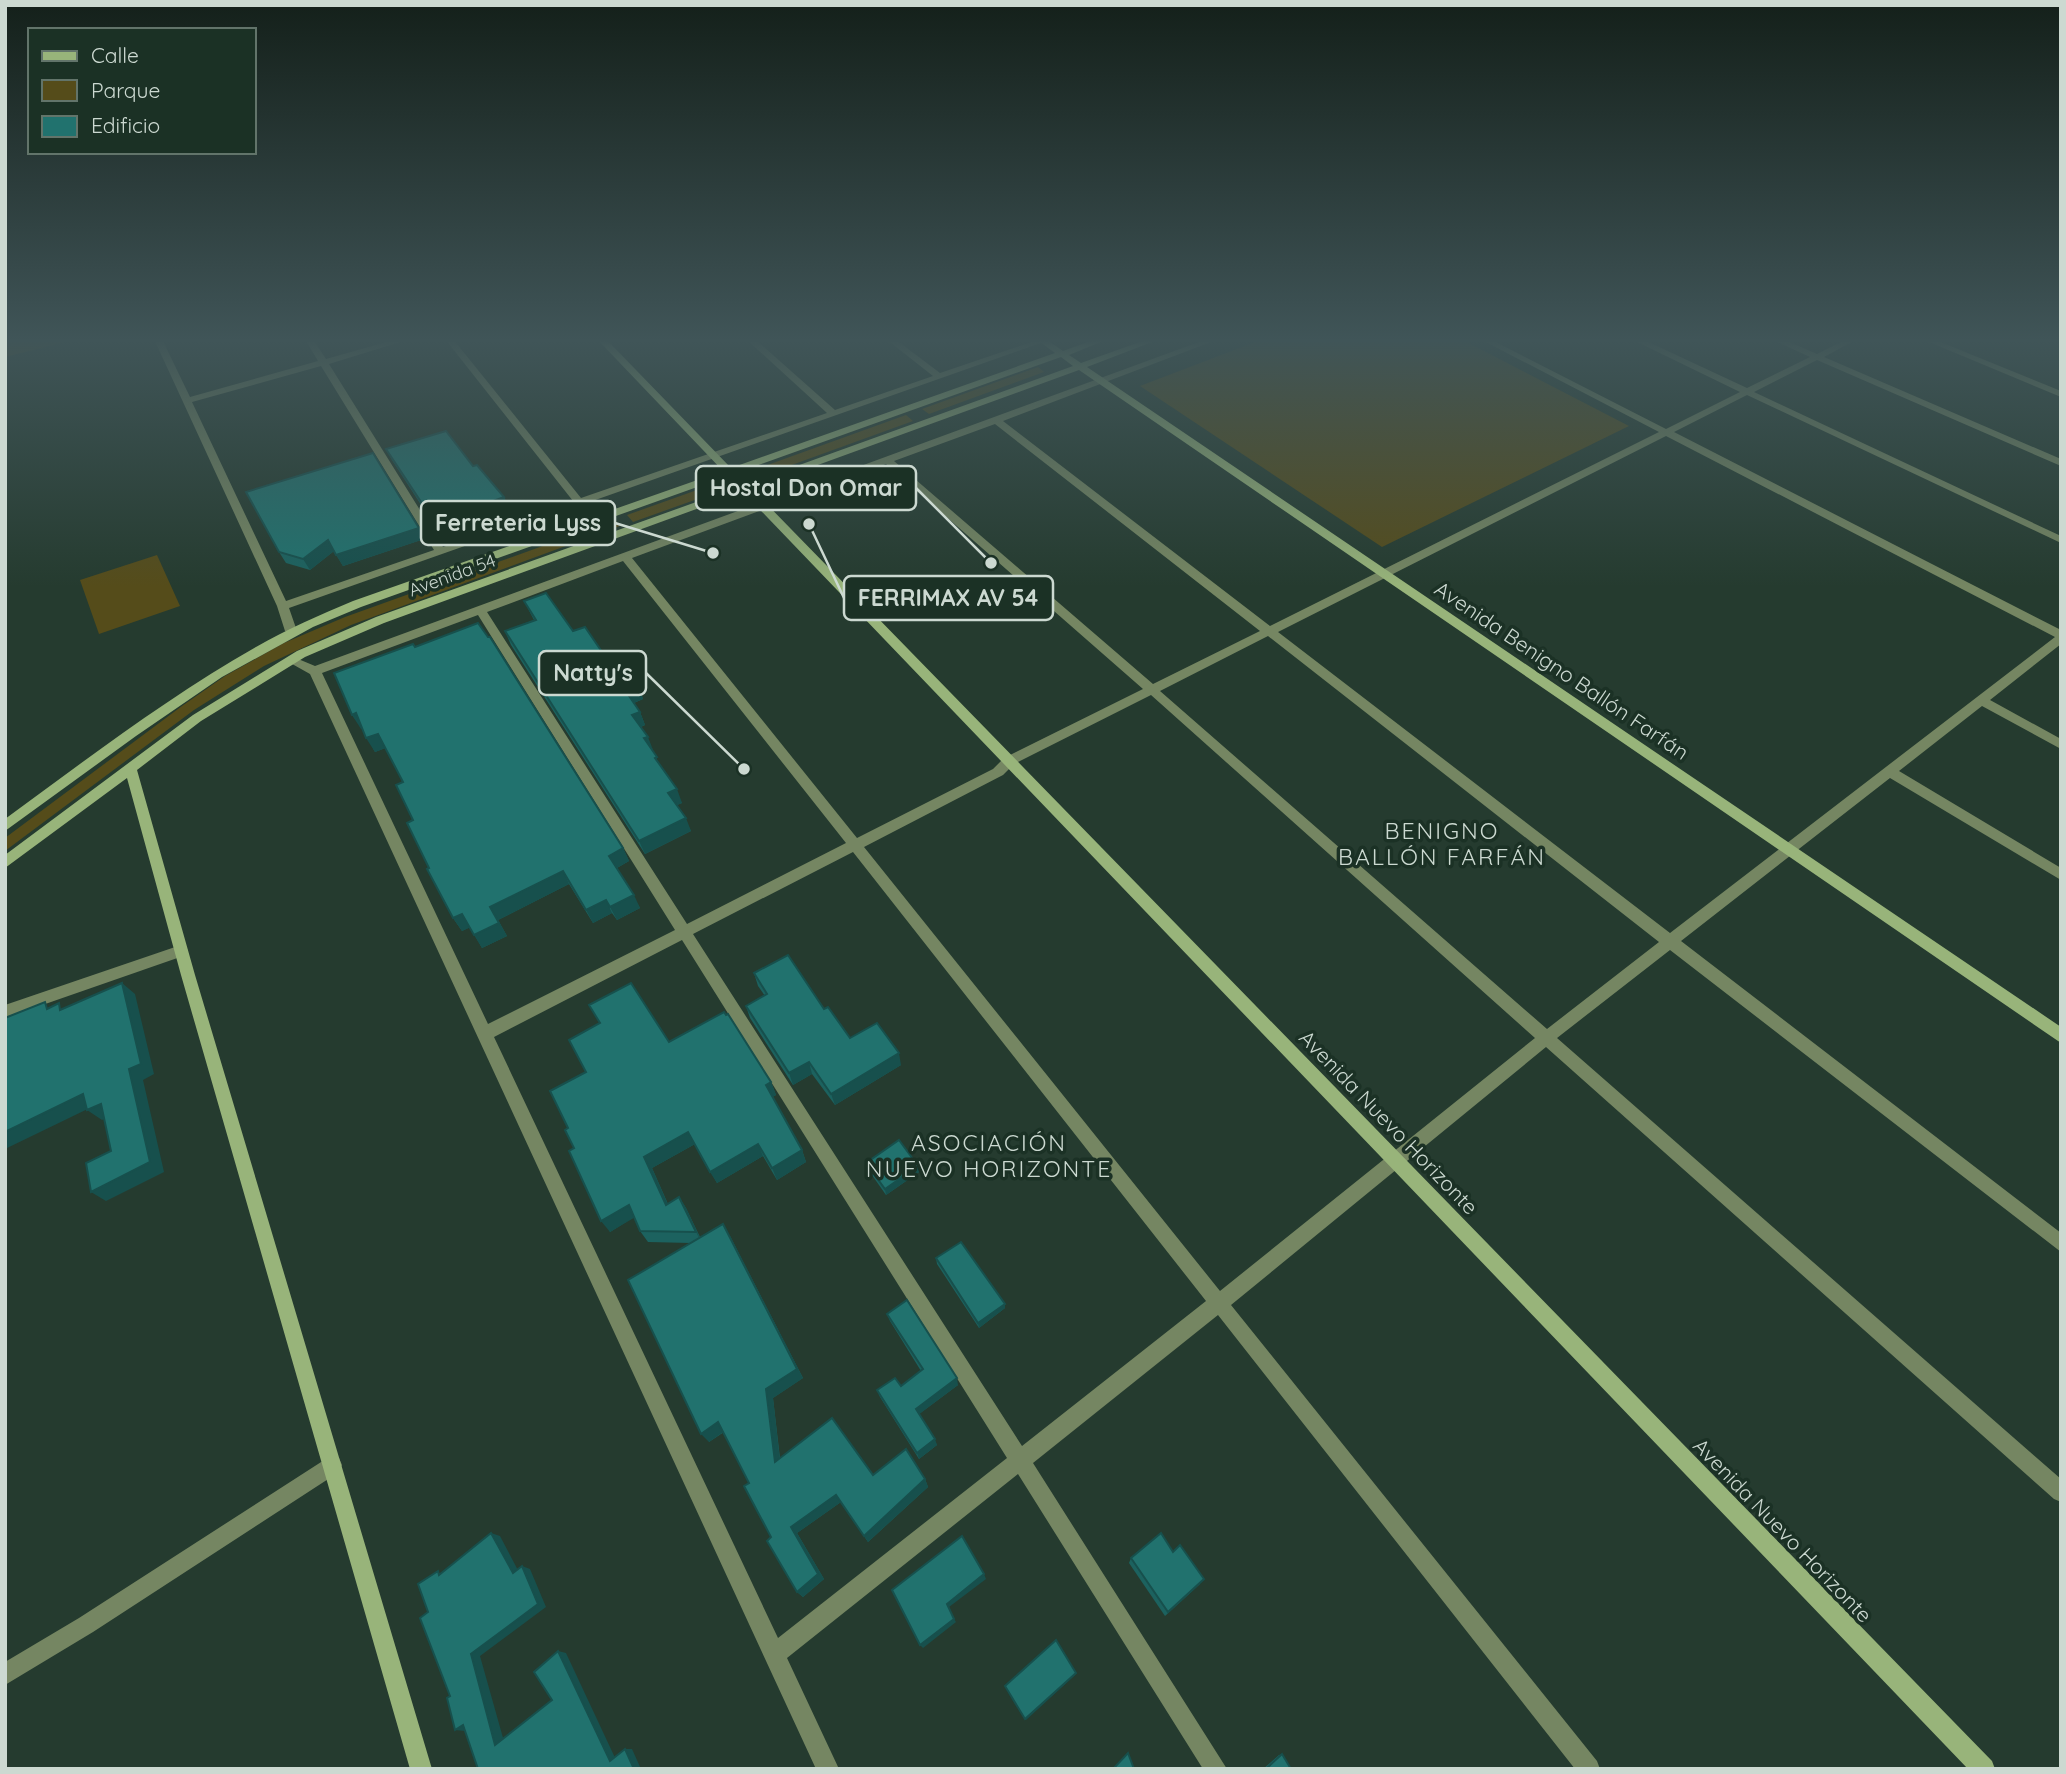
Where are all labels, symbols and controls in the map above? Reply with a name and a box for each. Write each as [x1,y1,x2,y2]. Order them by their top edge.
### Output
legend [28,28,256,154]
text: Calle [91,42,139,68]
text: Parque [91,77,160,103]
text: Edificio [91,112,160,138]
callout: Hostal Don Omar [696,466,916,510]
text: Hostal Don Omar [710,473,902,502]
callout: Ferreteria Lyss [421,501,615,545]
text: Ferreteria Lyss [435,508,601,537]
street label: Avenida 54 [405,549,499,601]
street label: Avenida Benigno Ballón Farfán [1430,575,1694,765]
callout: FERRIMAX AV 54 [844,576,1053,620]
text: FERRIMAX AV 54 [858,583,1038,612]
callout: Natty's [539,651,646,695]
text: Natty's [553,658,633,687]
district label: BENIGNO BALLÓN FARFÁN [1338,816,1546,871]
street label: Avenida Nuevo Horizonte [1294,1024,1484,1220]
district label: ASOCIACIÓN NUEVO HORIZONTE [866,1128,1112,1183]
street label: Avenida Nuevo Horizonte [1688,1432,1878,1628]

